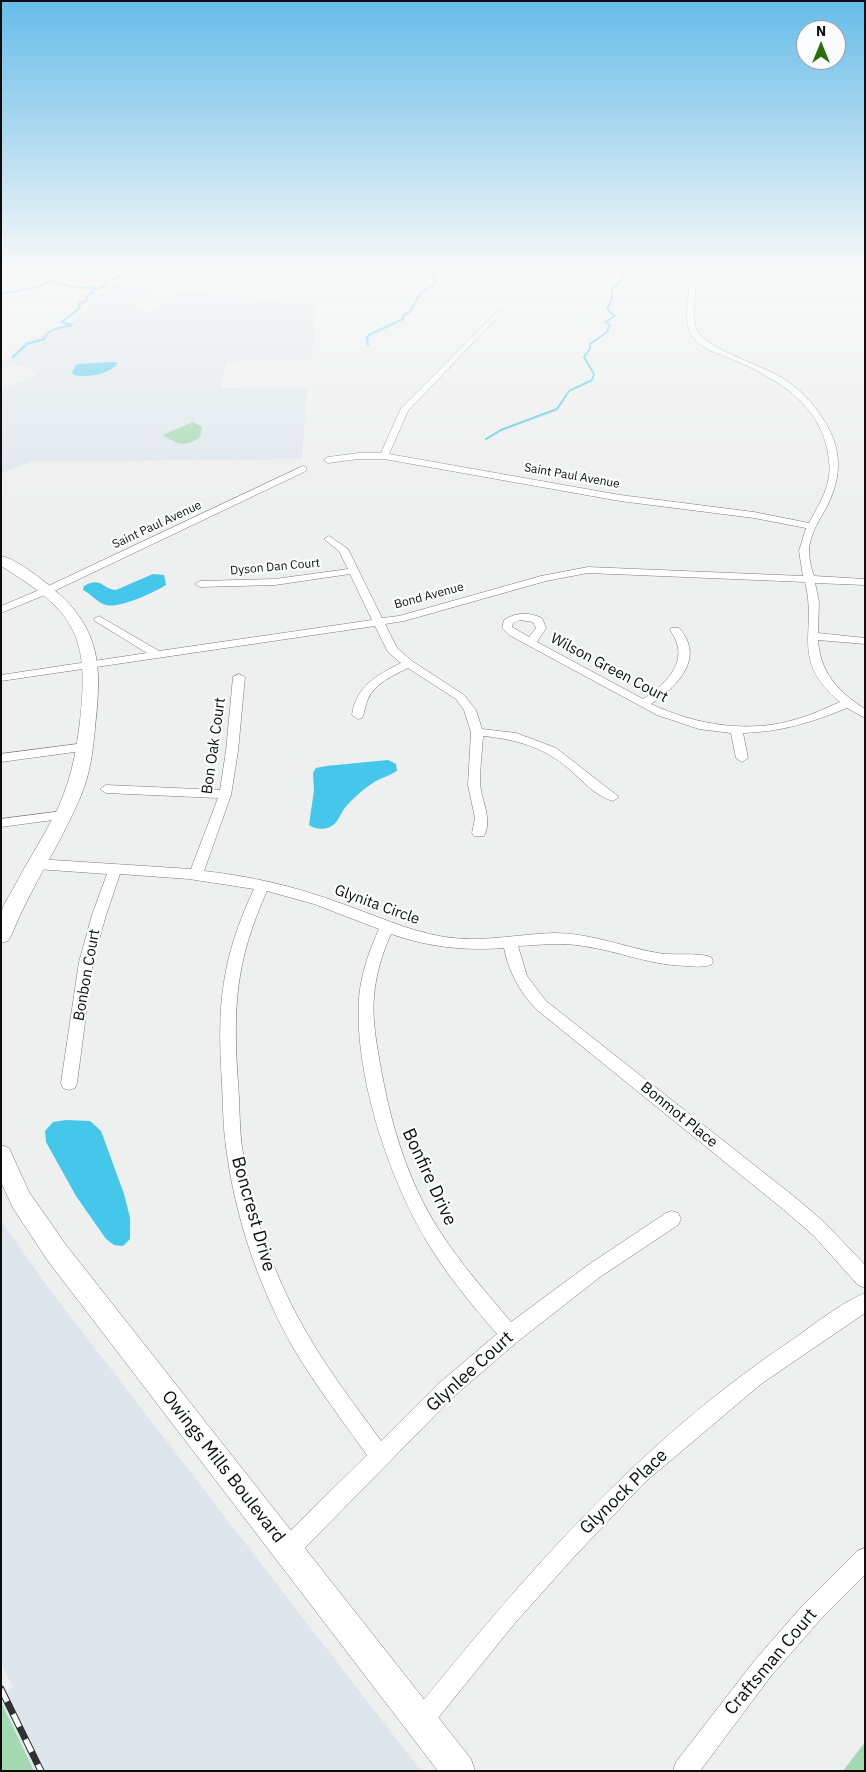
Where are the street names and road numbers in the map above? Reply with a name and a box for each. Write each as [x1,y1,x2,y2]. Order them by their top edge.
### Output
street label: Saint Paul Avenue [523,461,621,491]
street label: Saint Paul Avenue [110,498,204,552]
street label: Dyson Dan Court [230,556,320,578]
street label: Bond Avenue [393,580,465,612]
street label: Wilson Green Court [547,629,671,707]
street label: Bon Oak Court [198,697,230,795]
street label: Glynita Circle [332,881,422,929]
street label: Bonbon Court [70,928,104,1022]
street label: Bonmot Place [637,1078,721,1152]
street label: Bonfire Drive [397,1125,461,1229]
street label: Boncrest Drive [226,1154,280,1274]
street label: Glynlee Court [422,1327,518,1417]
street label: Owings Mills Boulevard [157,1386,289,1548]
street label: Glynock Place [576,1445,672,1539]
street label: Craftsman Court [720,1604,822,1720]

